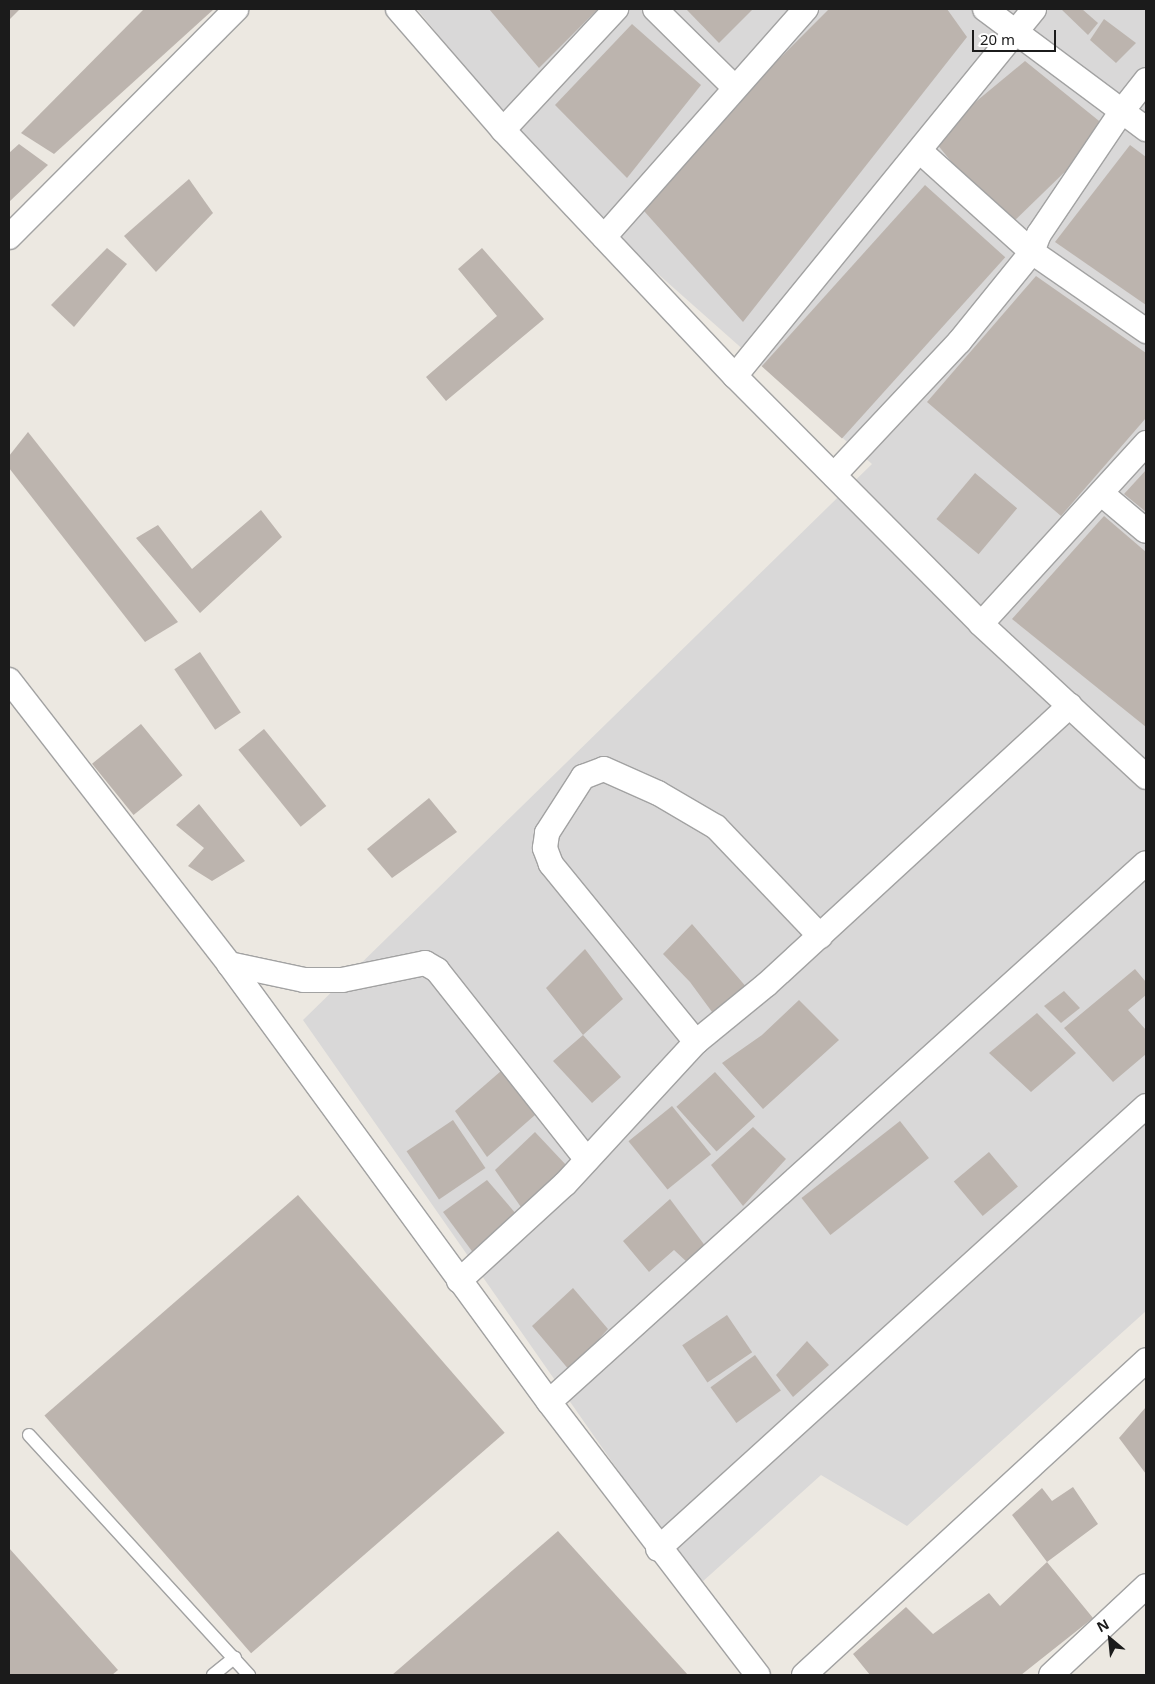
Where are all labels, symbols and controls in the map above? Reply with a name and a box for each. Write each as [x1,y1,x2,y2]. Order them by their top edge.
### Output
scale bar [975,20,1059,52]
text: 20 m [980,29,1015,49]
north arrow [1085,1614,1135,1664]
text: N [1093,1614,1112,1636]

